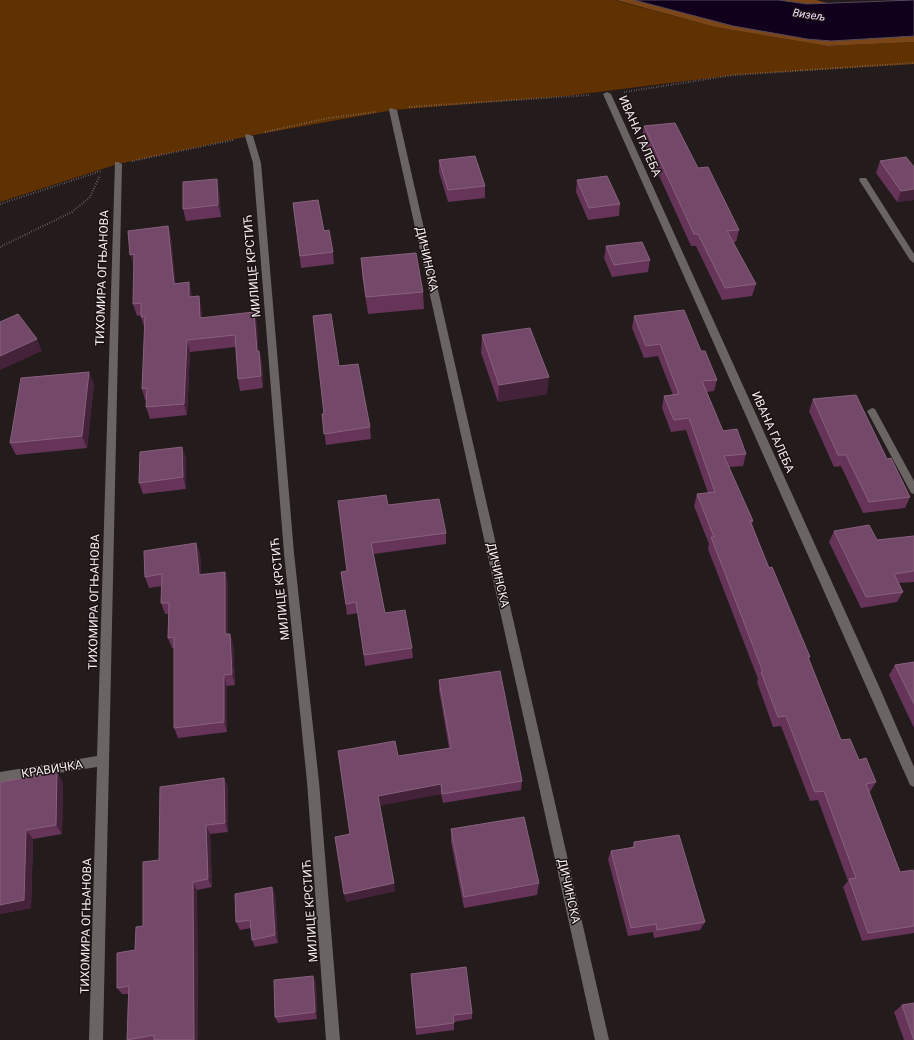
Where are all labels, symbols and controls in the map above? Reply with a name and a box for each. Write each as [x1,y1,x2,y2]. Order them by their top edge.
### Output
water label: Визељ [792,6,826,24]
street label: ИВАНА ГАЛЕБА [616,93,664,179]
street label: ТИХОМИРА ОГЊАНОВА [93,210,111,346]
street label: МИЛИЦЕ КРСТИЋ [241,214,263,318]
street label: ДИЧИНСКА [413,225,441,293]
street label: ИВАНА ГАЛЕБА [749,389,797,475]
street label: ТИХОМИРА ОГЊАНОВА [86,534,102,670]
street label: МИЛИЦЕ КРСТИЋ [268,537,292,641]
street label: ДИЧИНСКА [484,541,512,609]
street label: КРАВИЧКА [20,757,84,781]
street label: ДИЧИНСКА [555,857,583,925]
street label: ТИХОМИРА ОГЊАНОВА [78,858,94,994]
street label: МИЛИЦЕ КРСТИЋ [299,859,321,963]

